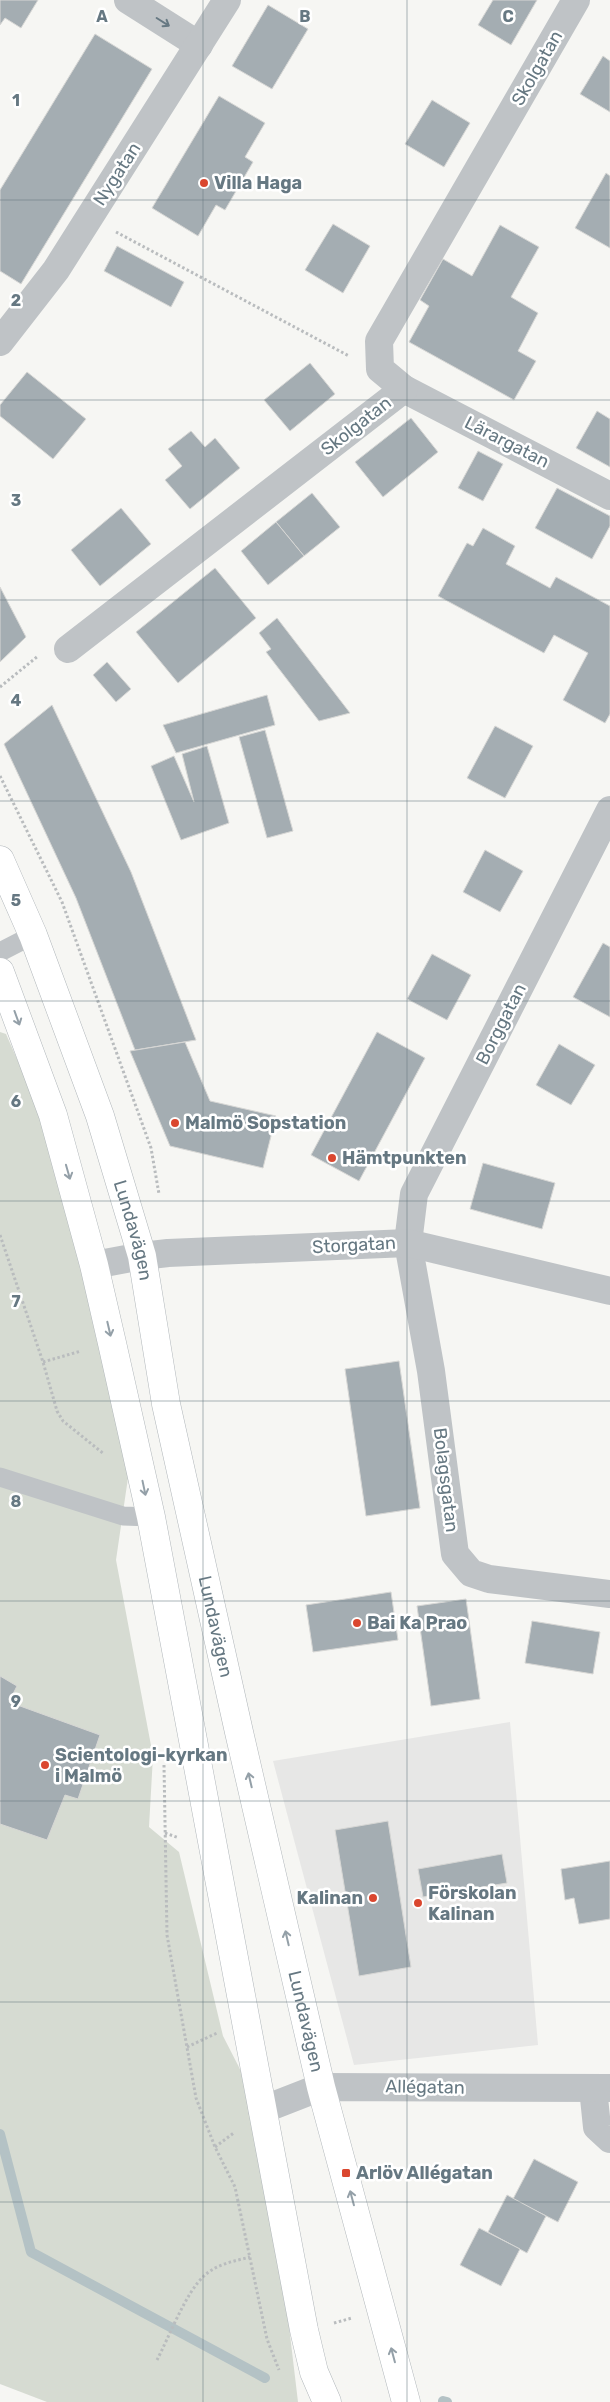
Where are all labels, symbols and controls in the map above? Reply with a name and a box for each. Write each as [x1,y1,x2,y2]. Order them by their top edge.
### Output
text: A [96,7,108,26]
text: B [299,7,311,26]
text: C [502,7,514,26]
one-way arrow [156,18,170,28]
street label: Skolgatan [507,26,567,110]
text: 1 [12,91,20,110]
street label: Nygatan [89,138,145,210]
place label: Villa Haga [214,172,302,194]
marker: Villa Haga [198,177,210,189]
text: 2 [11,291,21,310]
street label: Skolgatan [316,392,396,460]
street label: Lärargatan [461,411,553,473]
text: 3 [11,491,21,510]
text: 4 [11,691,22,710]
text: 5 [11,891,21,910]
street label: Borggatan [471,980,531,1068]
one-way arrow [13,1009,22,1025]
text: 6 [11,1092,21,1111]
place label: Malmö Sopstation [185,1112,346,1134]
marker: Malmö Sopstation [169,1117,181,1129]
place label: Hämtpunkten [342,1147,467,1169]
marker: Hämtpunkten [326,1152,338,1164]
one-way arrow [64,1163,74,1179]
street label: Lundavägen [109,1177,157,1282]
street label: Storgatan [312,1232,396,1258]
text: 7 [11,1292,21,1311]
one-way arrow [105,1320,114,1336]
street label: Bolagsgatan [429,1427,463,1533]
one-way arrow [140,1479,149,1495]
text: 8 [11,1492,22,1511]
street label: Lundavägen [194,1574,237,1679]
place label: Bai Ka Prao [367,1612,467,1634]
marker: Bai Ka Prao [351,1617,363,1629]
text: 9 [11,1692,21,1711]
place label: Scientologi-kyrkan i Malmö [55,1744,228,1787]
marker: Scientologi-kyrkan i Malmö [39,1759,51,1771]
one-way arrow [245,1773,254,1789]
place label: Förskolan Kalinan [428,1882,517,1925]
place label: Kalinan [297,1887,363,1909]
marker: Kalinan [367,1892,379,1904]
marker: Förskolan Kalinan [412,1897,424,1909]
one-way arrow [282,1931,291,1947]
street label: Lundavägen [283,1968,328,2074]
street label: Allégatan [385,2075,465,2099]
place label: Arlöv Allégatan [356,2162,493,2184]
marker: Arlöv Allégatan [340,2167,352,2179]
one-way arrow [347,2190,356,2206]
one-way arrow [388,2347,398,2363]

